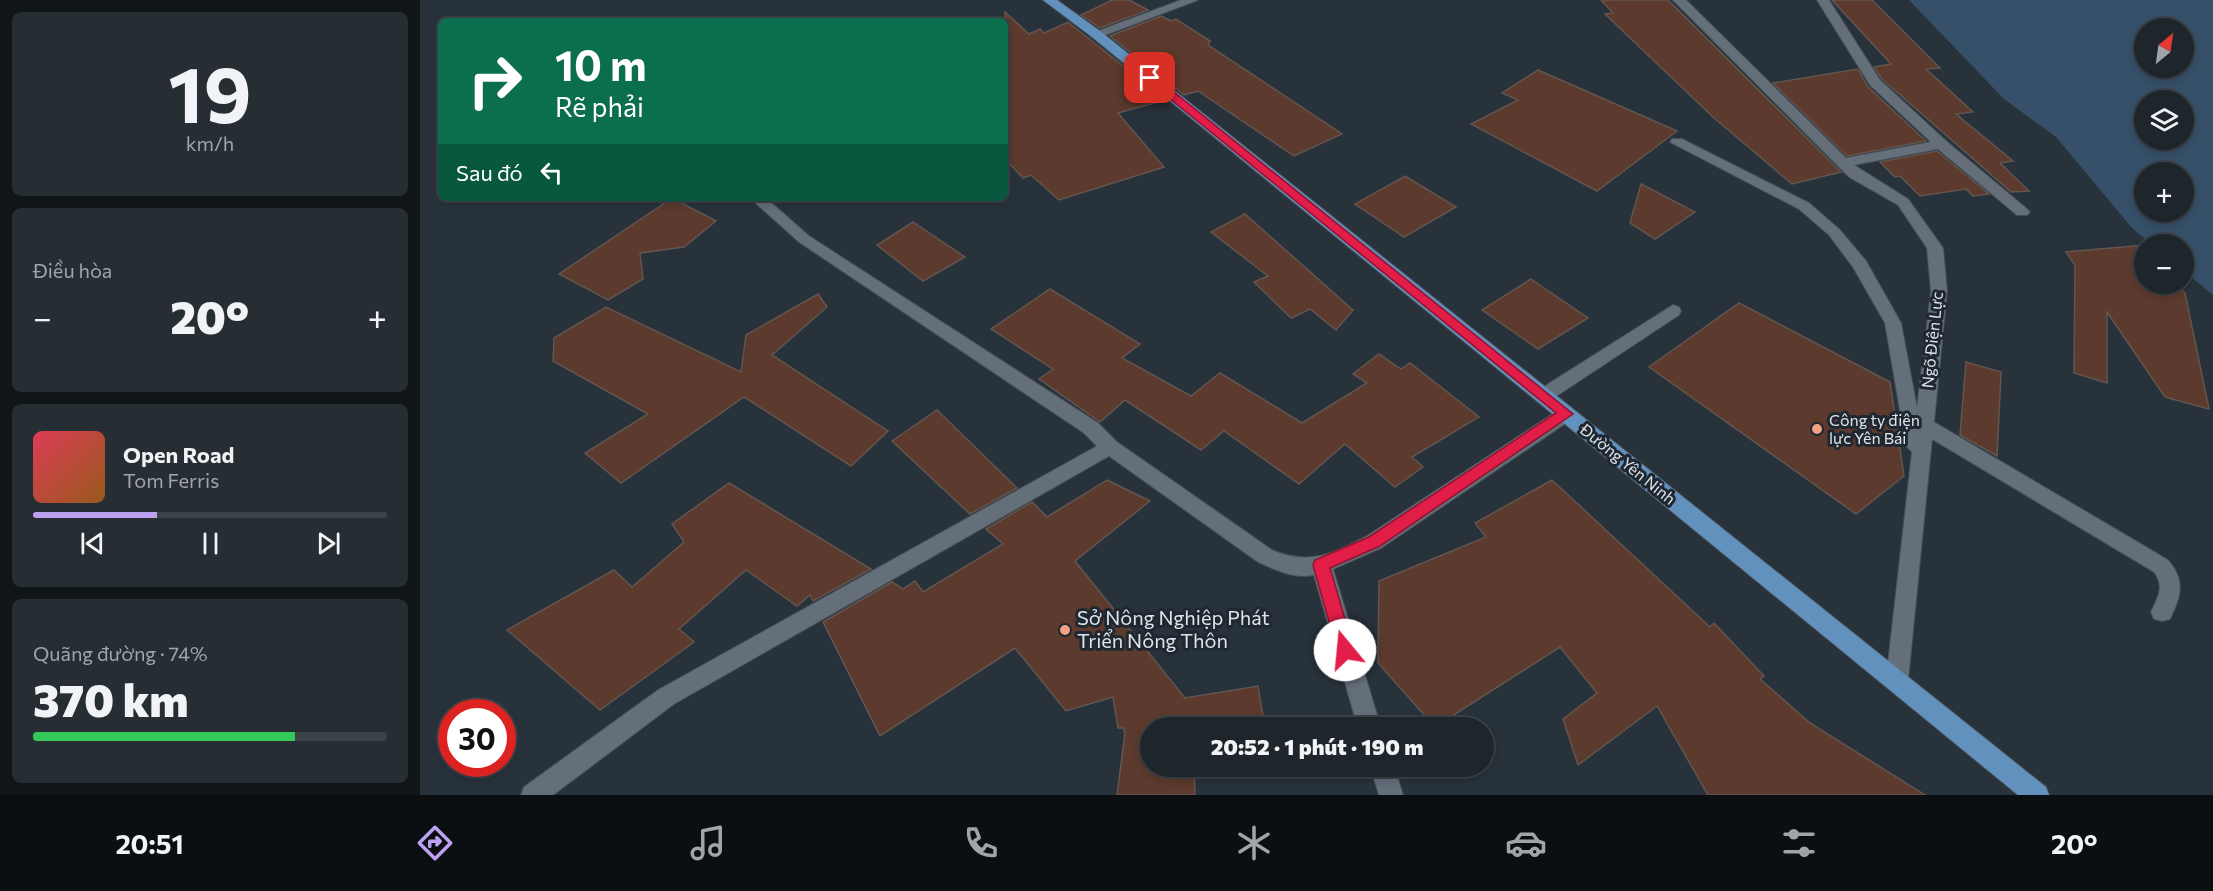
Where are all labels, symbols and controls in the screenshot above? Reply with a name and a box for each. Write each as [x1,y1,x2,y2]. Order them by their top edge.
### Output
north arrow [2134,18,2194,78]
map controls [2134,18,2194,294]
text: 10 m [555,38,647,90]
icon: right [456,42,534,120]
text: 19 [168,44,252,139]
pin [1124,52,1175,103]
icon: arrive [1133,61,1166,94]
text: Rẽ phải [555,90,644,123]
button: layers [2134,90,2194,150]
text: km/h [186,131,234,155]
icon: left [535,156,568,189]
text: Sau đó [456,159,523,186]
button: + [2134,162,2194,222]
button: − [2134,234,2194,294]
text: Điều hòa [33,258,112,282]
text: 20° [170,288,249,343]
street label: Ngõ Điện Lực [1917,291,1946,389]
text: − [33,296,52,337]
text: + [368,296,387,337]
place label: Công ty điện lực Yên Bái [1829,410,1920,447]
street label: Đường Yên Ninh [1576,419,1680,508]
marker: Công ty điện lực Yên Bái [1810,422,1824,436]
text: Open Road [123,441,234,468]
text: Tom Ferris [123,468,219,492]
icon: previous [76,527,109,560]
icon: pause [194,527,227,560]
icon: next [312,527,345,560]
place label: Sở Nông Nghiệp Phát Triển Nông Thôn [1077,605,1270,652]
position arrow [1313,618,1377,682]
marker: Sở Nông Nghiệp Phát Triển Nông Thôn [1058,623,1072,637]
text: Quãng đường · 74% [33,641,208,665]
text: 370 km [33,671,189,726]
speed limit sign: 30 [438,699,516,777]
text: 20:52 · 1 phút · 190 m [1211,733,1423,760]
icon: directions [414,822,456,864]
icon: music [687,822,729,864]
icon: phone [960,822,1002,864]
icon: climate [1233,822,1275,864]
icon: car [1505,822,1547,864]
icon: filters [1778,822,1820,864]
text: 20:51 [115,827,184,860]
text: 20° [2051,827,2098,860]

